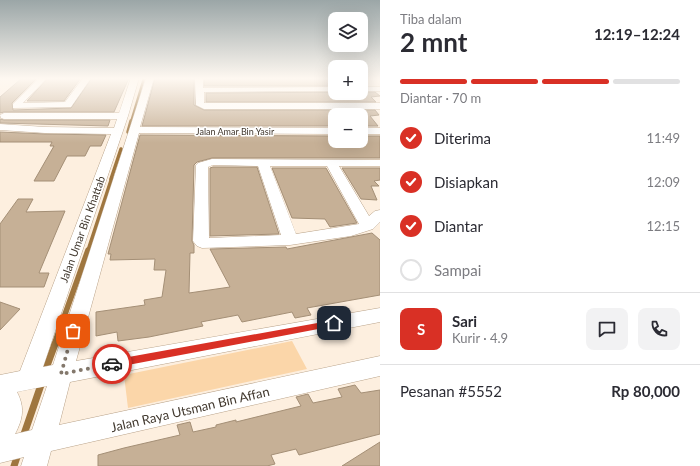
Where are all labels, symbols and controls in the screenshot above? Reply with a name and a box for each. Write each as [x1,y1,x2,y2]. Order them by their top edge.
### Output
text: Tiba dalam [400,11,462,27]
map controls [328,12,368,148]
button: layers [328,12,368,52]
text: 12:19–12:24 [594,25,680,43]
text: 2 mnt [400,26,467,58]
button: + [328,60,368,100]
text: Diantar · 70 m [400,90,481,106]
button: − [328,108,368,148]
street label: Jalan Amar Bin Yasir [196,126,275,137]
icon: check [400,127,422,149]
text: Diterima [434,129,491,147]
text: 11:49 [647,130,680,146]
icon: check [400,171,422,193]
text: Disiapkan [434,173,498,191]
street label: Jalan Umar Bin Khattab [57,174,107,284]
text: 12:09 [647,174,680,190]
icon: check [400,215,422,237]
text: Diantar [434,217,483,235]
text: 12:15 [647,218,680,234]
text: Sampai [434,261,481,279]
pin [317,306,351,340]
button: chat [586,308,628,350]
button: phone [638,308,680,350]
icon: home [323,312,345,334]
text: Sari [452,312,477,330]
pin [56,314,90,348]
icon: bag [62,320,84,342]
text: S [417,320,425,338]
text: Kurir · 4.9 [452,330,508,346]
courier [92,344,132,384]
icon: car [101,353,123,375]
text: Pesanan #5552 [400,382,502,400]
text: Rp 80,000 [611,382,680,400]
street label: Jalan Raya Utsman Bin Affan [109,383,271,435]

